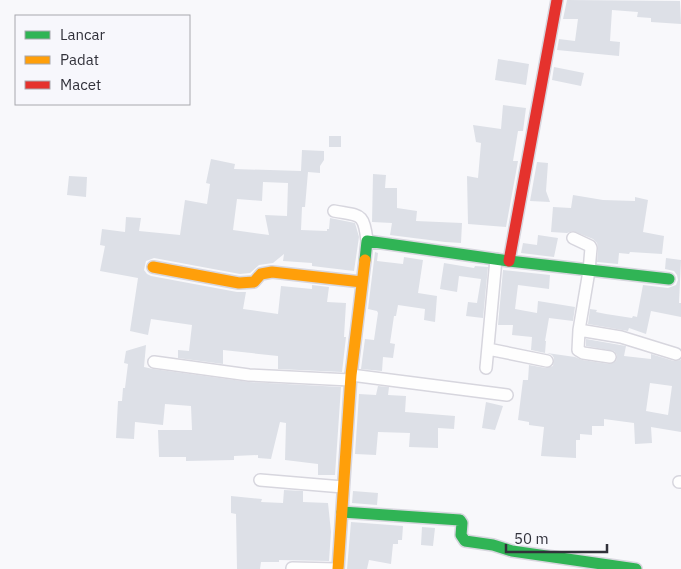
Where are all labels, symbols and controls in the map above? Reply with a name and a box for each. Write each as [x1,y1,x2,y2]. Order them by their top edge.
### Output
legend [15,15,190,105]
text: Lancar [60,25,106,44]
text: Padat [60,50,99,69]
text: Macet [60,75,101,94]
scale bar [506,522,607,554]
text: 50 m [514,529,549,548]

